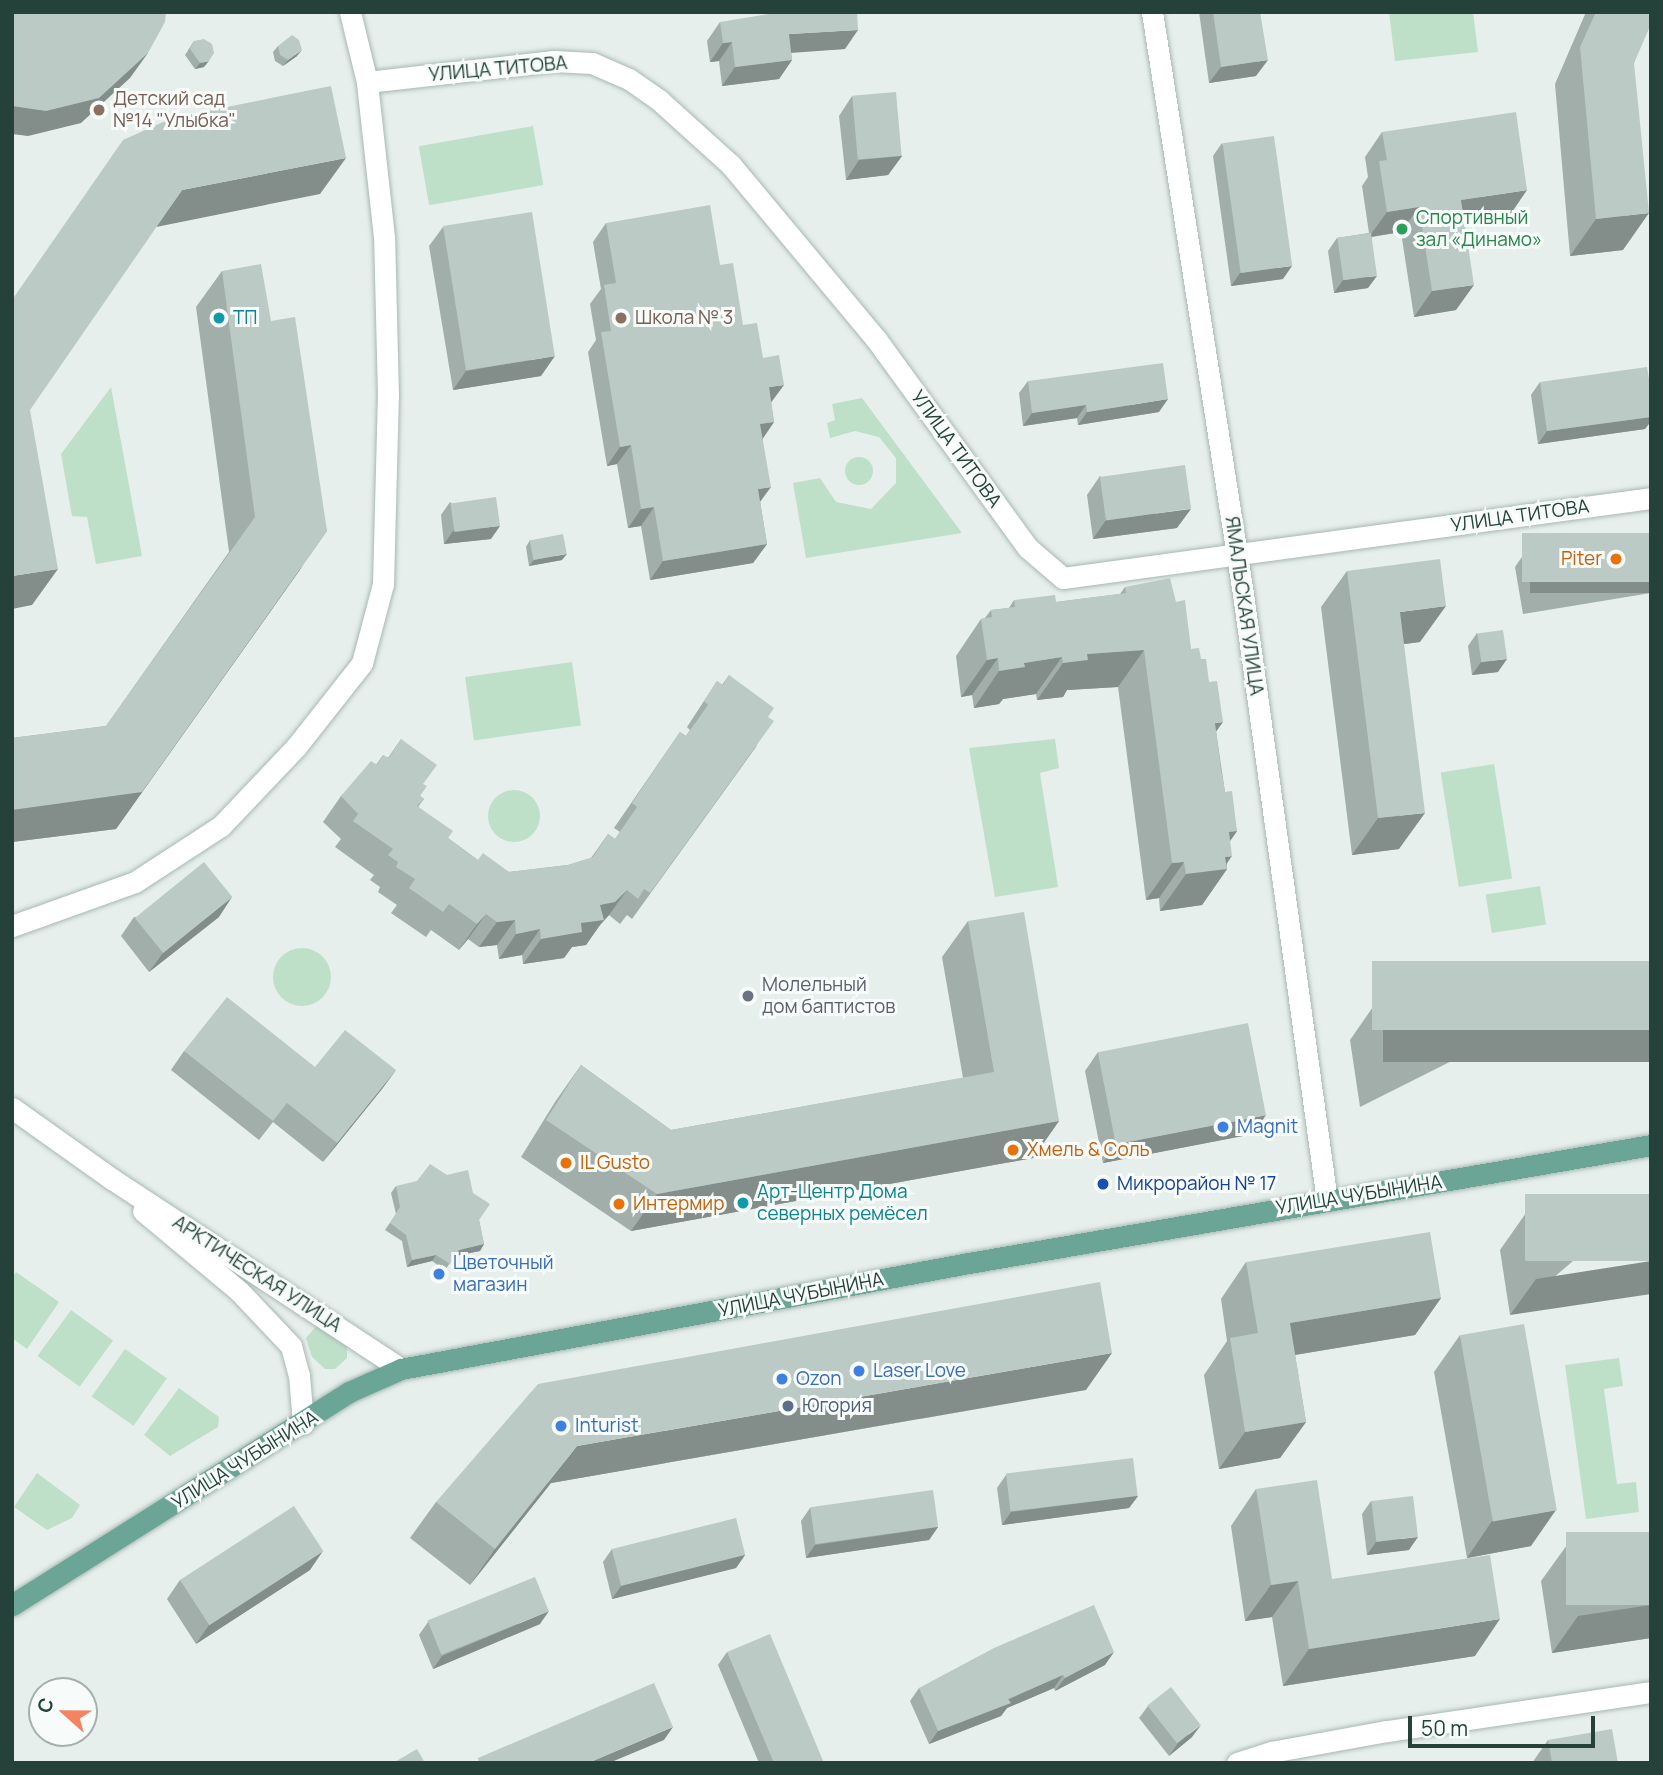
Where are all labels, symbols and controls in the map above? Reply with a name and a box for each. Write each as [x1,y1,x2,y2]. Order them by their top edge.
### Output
street label: УЛИЦА ТИТОВА [428,52,568,86]
place label: Детский сад №14 "Улыбка" [113,88,236,132]
marker: Детский сад №14 "Улыбка" [91,102,107,118]
place label: Спортивный зал «Динамо» [1416,207,1542,251]
marker: Спортивный зал «Динамо» [1394,221,1410,237]
place label: ТП [233,307,257,329]
place label: Школа № 3 [635,307,733,329]
marker: ТП [211,310,227,326]
marker: Школа № 3 [613,310,629,326]
street label: УЛИЦА ТИТОВА [906,386,1006,512]
street label: УЛИЦА ТИТОВА [1449,495,1591,537]
street label: ЯМАЛЬСКАЯ УЛИЦА [1220,515,1268,697]
place label: Piter [1561,548,1602,570]
marker: Piter [1608,551,1624,567]
place label: Молельный дом баптистов [762,974,896,1018]
marker: Молельный дом баптистов [740,988,756,1004]
place label: Magnit [1237,1116,1298,1138]
marker: Magnit [1215,1119,1231,1135]
place label: Хмель & Соль [1027,1139,1150,1161]
marker: Хмель & Соль [1005,1142,1021,1158]
place label: IL Gusto [580,1152,651,1174]
marker: IL Gusto [558,1155,574,1171]
street label: УЛИЦА ЧУБЫНИНА [1274,1171,1444,1219]
place label: Микрорайон № 17 [1117,1173,1276,1195]
marker: Микрорайон № 17 [1095,1176,1111,1192]
place label: Арт-Центр Дома северных ремёсел [757,1181,928,1225]
place label: Интермир [633,1193,724,1215]
marker: Арт-Центр Дома северных ремёсел [735,1195,751,1211]
marker: Интермир [611,1196,627,1212]
street label: АРКТИЧЕСКАЯ УЛИЦА [168,1211,346,1337]
place label: Цветочный магазин [453,1252,554,1296]
marker: Цветочный магазин [431,1266,447,1282]
street label: УЛИЦА ЧУБЫНИНА [716,1268,886,1322]
place label: Laser Love [873,1360,966,1382]
marker: Laser Love [851,1363,867,1379]
place label: Ozon [796,1368,842,1390]
marker: Ozon [774,1371,790,1387]
place label: Югория [802,1395,872,1417]
marker: Югория [780,1398,796,1414]
street label: УЛИЦА ЧУБЫНИНА [168,1406,322,1514]
place label: Inturist [575,1415,638,1437]
marker: Inturist [553,1418,569,1434]
north arrow [28,1677,98,1747]
text: С [31,1694,60,1716]
scale bar [1411,1702,1598,1746]
text: 50 m [1421,1714,1468,1742]

